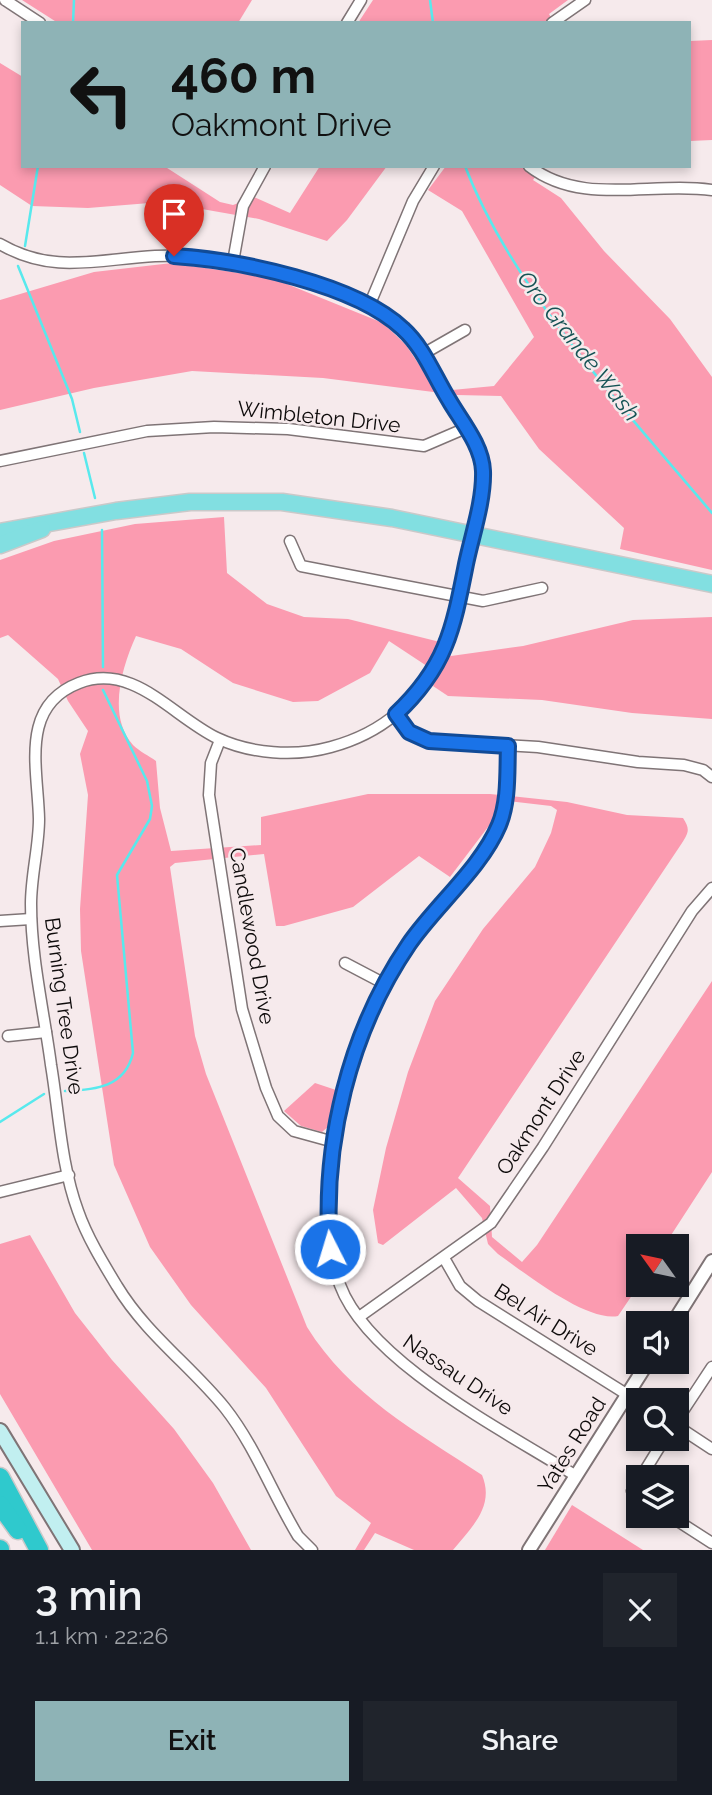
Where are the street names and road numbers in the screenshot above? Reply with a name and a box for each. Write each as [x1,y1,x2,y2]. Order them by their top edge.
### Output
street label: Wimbleton Drive [236,396,402,437]
street label: Candlewood Drive [225,846,280,1026]
street label: Burning Tree Drive [40,916,89,1096]
street label: Oakmont Drive [491,1044,590,1179]
street label: Bel Air Drive [490,1278,603,1361]
street label: Nassau Drive [399,1329,518,1421]
street label: Yates Road [532,1392,611,1497]

